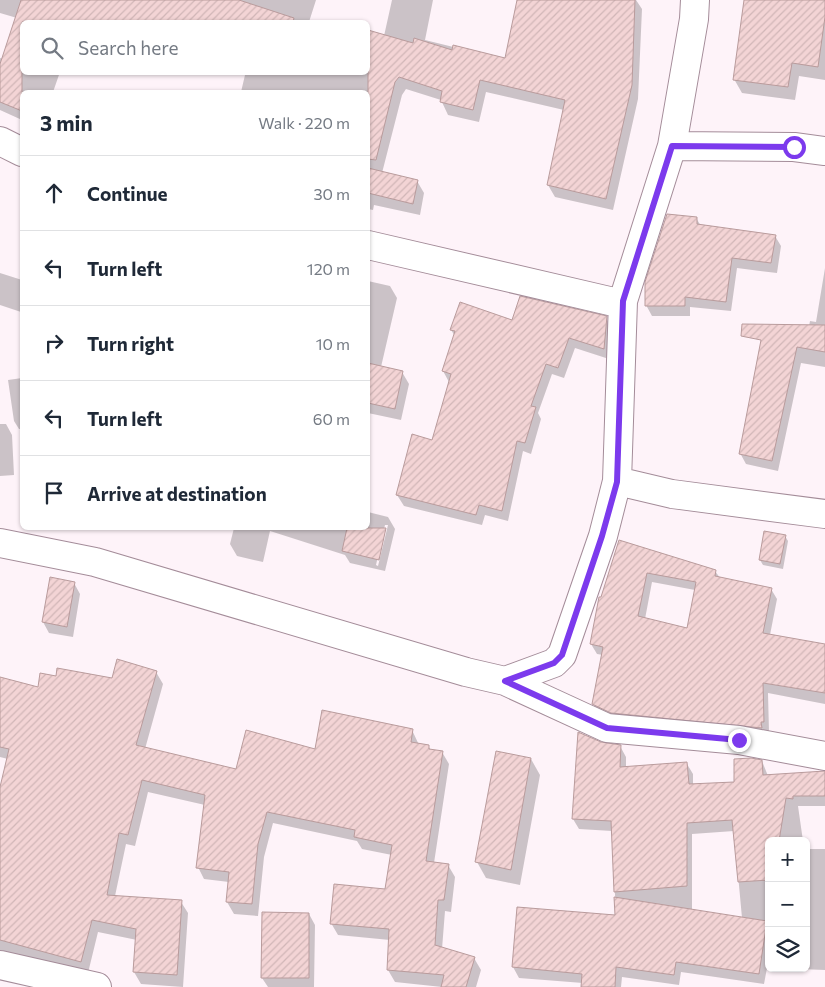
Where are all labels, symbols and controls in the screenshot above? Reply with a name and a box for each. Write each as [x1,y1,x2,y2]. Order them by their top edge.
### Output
search box [20,20,370,75]
icon: search [38,34,66,62]
text: Search here [78,36,178,59]
text: 3 min [40,110,93,135]
text: Walk · 220 m [258,113,350,132]
route start [783,136,806,159]
icon: ahead [40,179,68,207]
text: Continue [87,182,167,205]
text: 30 m [313,184,350,203]
icon: left [40,254,68,282]
text: Turn left [87,257,162,280]
text: 120 m [307,259,350,278]
icon: right [40,329,68,357]
text: Turn right [87,332,174,355]
text: 10 m [316,334,350,353]
icon: left [40,404,68,432]
text: Turn left [87,407,162,430]
text: 60 m [313,409,350,428]
icon: arrive [40,479,68,507]
text: Arrive at destination [87,482,267,505]
route end [728,729,751,752]
map controls [765,837,810,972]
button: + [765,837,810,882]
button: − [765,882,810,927]
button: layers [765,927,810,972]

